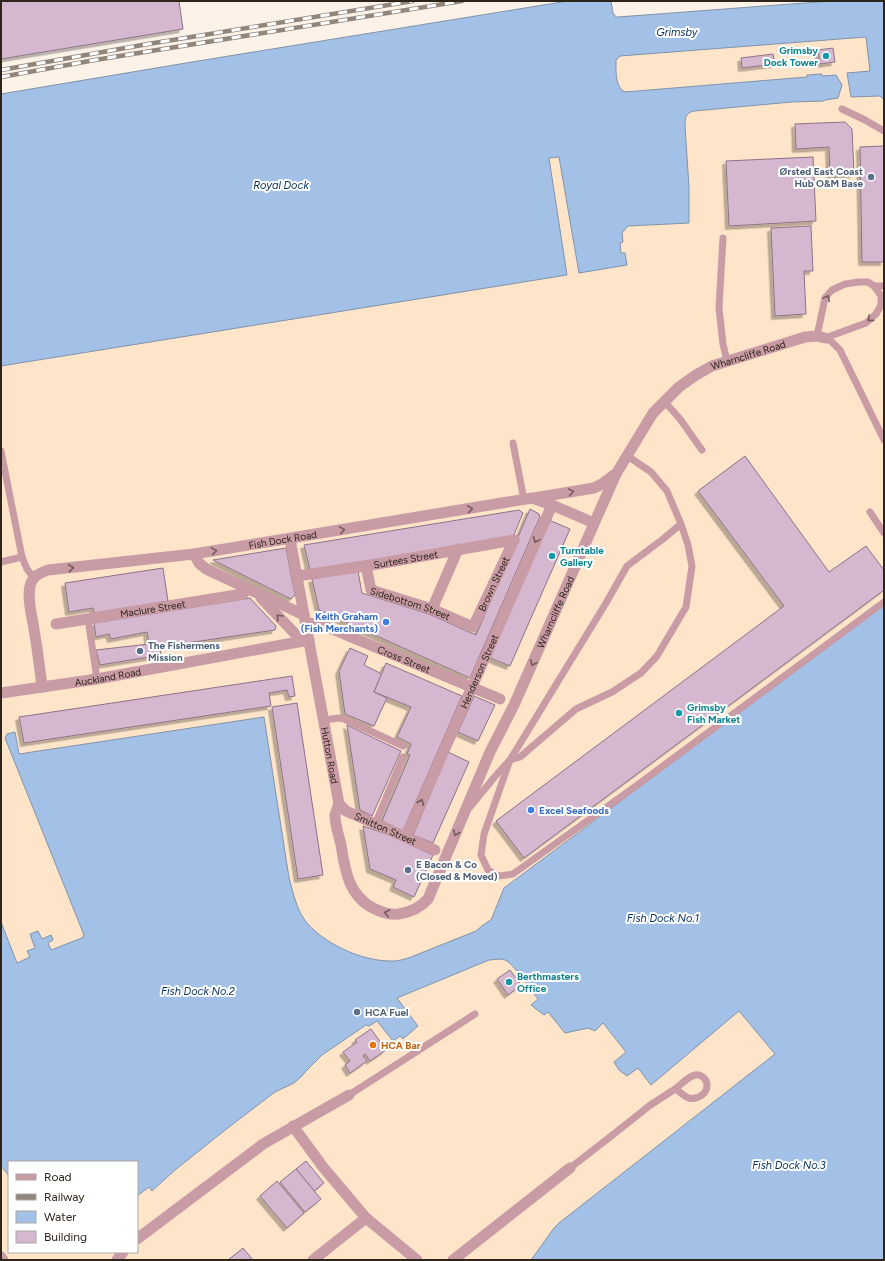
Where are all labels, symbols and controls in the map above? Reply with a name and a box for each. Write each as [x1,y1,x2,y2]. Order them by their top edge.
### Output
water label: Grimsby [656,26,699,39]
place label: Grimsby Dock Tower [764,44,818,69]
marker: Grimsby Dock Tower [821,51,831,61]
place label: Ørsted East Coast Hub O&M Base [780,165,863,190]
marker: Ørsted East Coast Hub O&M Base [866,172,876,182]
water label: Royal Dock [253,179,309,192]
one-way arrow [822,295,830,302]
one-way arrow [867,315,875,322]
street label: Wharncliffe Road [709,337,787,372]
one-way arrow [568,488,574,497]
one-way arrow [467,505,473,514]
one-way arrow [339,526,345,535]
street label: Fish Dock Road [248,527,318,551]
one-way arrow [532,537,540,544]
place label: Turntable Gallery [560,544,604,569]
one-way arrow [211,547,217,556]
street label: Surtees Street [373,547,439,571]
marker: Turntable Gallery [547,551,557,561]
street label: Brown Street [475,554,512,613]
one-way arrow [68,563,74,572]
street label: Wharncliffe Road [533,574,577,650]
street label: Sidebottom Street [369,584,453,623]
street label: Maclure Street [119,597,187,620]
place label: Keith Graham (Fish Merchants) [301,610,378,635]
one-way arrow [277,615,284,622]
marker: Keith Graham (Fish Merchants) [381,617,391,627]
street label: Henderson Street [457,632,501,711]
place label: The Fishermens Mission [148,639,220,664]
street label: Cross Street [376,642,433,676]
marker: The Fishermens Mission [135,646,145,656]
one-way arrow [529,659,537,666]
street label: Auckland Road [74,665,142,689]
place label: Grimsby Fish Market [687,701,740,726]
marker: Grimsby Fish Market [674,708,684,718]
street label: Hutton Road [318,726,342,785]
one-way arrow [417,798,425,805]
place label: Excel Seafoods [539,804,609,817]
marker: Excel Seafoods [526,805,536,815]
street label: Smitton Street [352,809,419,848]
one-way arrow [453,829,461,836]
place label: E Bacon & Co (Closed & Moved) [416,858,498,883]
marker: E Bacon & Co (Closed & Moved) [403,865,413,875]
one-way arrow [384,909,390,917]
water label: Fish Dock No.1 [627,912,700,925]
place label: Berthmasters Office [517,970,579,995]
marker: Berthmasters Office [504,977,514,987]
water label: Fish Dock No.2 [161,985,235,998]
place label: HCA Fuel [365,1006,408,1019]
marker: HCA Fuel [352,1007,362,1017]
place label: HCA Bar [381,1039,421,1052]
marker: HCA Bar [368,1040,378,1050]
water label: Fish Dock No.3 [752,1159,826,1172]
legend [8,1161,138,1253]
text: Road [44,1170,72,1184]
text: Railway [44,1190,85,1204]
text: Water [44,1210,76,1224]
text: Building [44,1230,87,1244]

